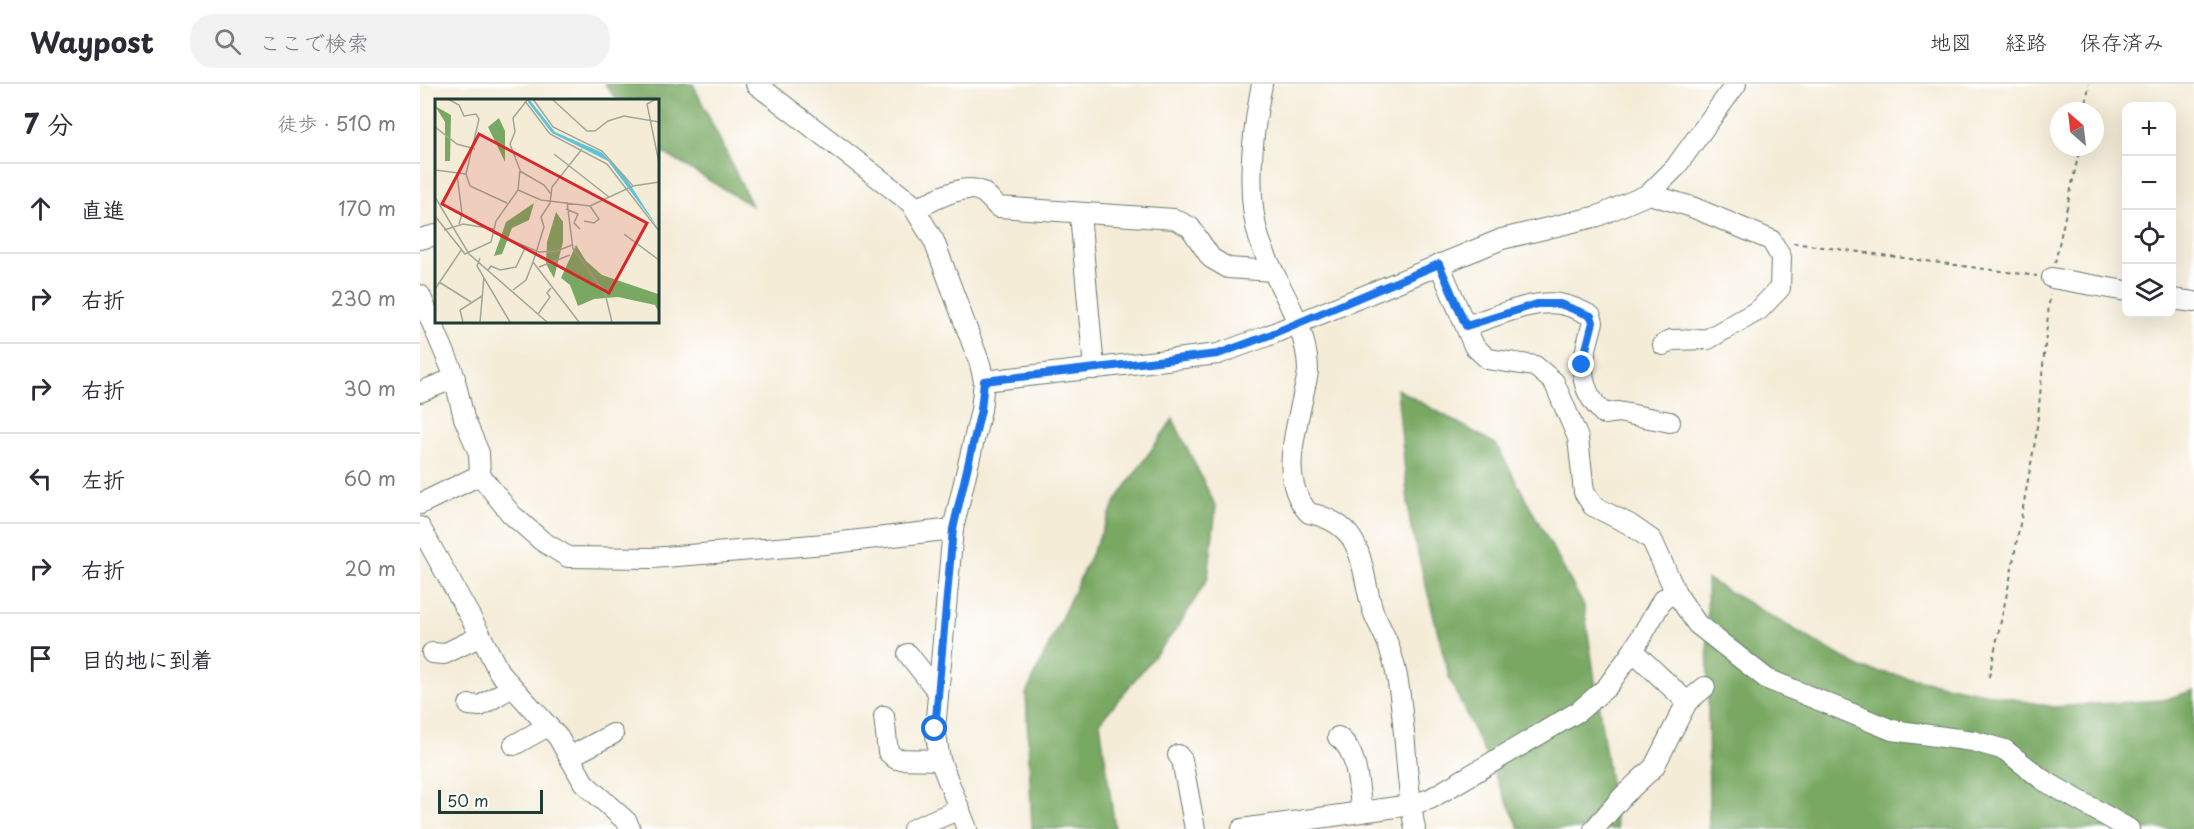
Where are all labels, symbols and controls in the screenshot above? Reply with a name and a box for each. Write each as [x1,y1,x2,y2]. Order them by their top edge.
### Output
search box [190,14,610,68]
text: Waypost [30,20,154,63]
icon: search [211,25,244,58]
text: ここで検索 [259,25,369,58]
text: 地図 [1930,25,1972,57]
text: 経路 [2005,25,2047,57]
text: 保存済み [2080,25,2164,57]
inset map [435,99,658,322]
north arrow [2050,102,2104,156]
map controls [2122,102,2176,318]
button: + [2122,102,2176,156]
text: 7 分 [24,104,73,143]
text: 徒歩 · 510 m [278,108,396,138]
button: − [2122,156,2176,210]
icon: ahead [24,192,57,225]
text: 直進 [81,192,125,225]
text: 170 m [338,193,396,223]
button: locate [2122,210,2176,264]
button: layers [2122,264,2176,318]
icon: right [24,282,57,315]
text: 右折 [81,282,125,315]
text: 230 m [331,283,396,313]
route end [1568,351,1594,377]
icon: right [24,372,57,405]
text: 右折 [81,372,125,405]
text: 30 m [343,373,396,403]
icon: left [24,462,57,495]
text: 左折 [81,462,125,495]
text: 60 m [344,463,396,493]
icon: right [24,552,57,585]
text: 右折 [81,552,125,585]
text: 20 m [344,553,396,583]
icon: arrive [24,642,57,675]
text: 目的地に到着 [81,642,213,675]
route start [921,715,947,741]
scale bar [438,787,543,814]
text: 50 m [447,788,488,812]

